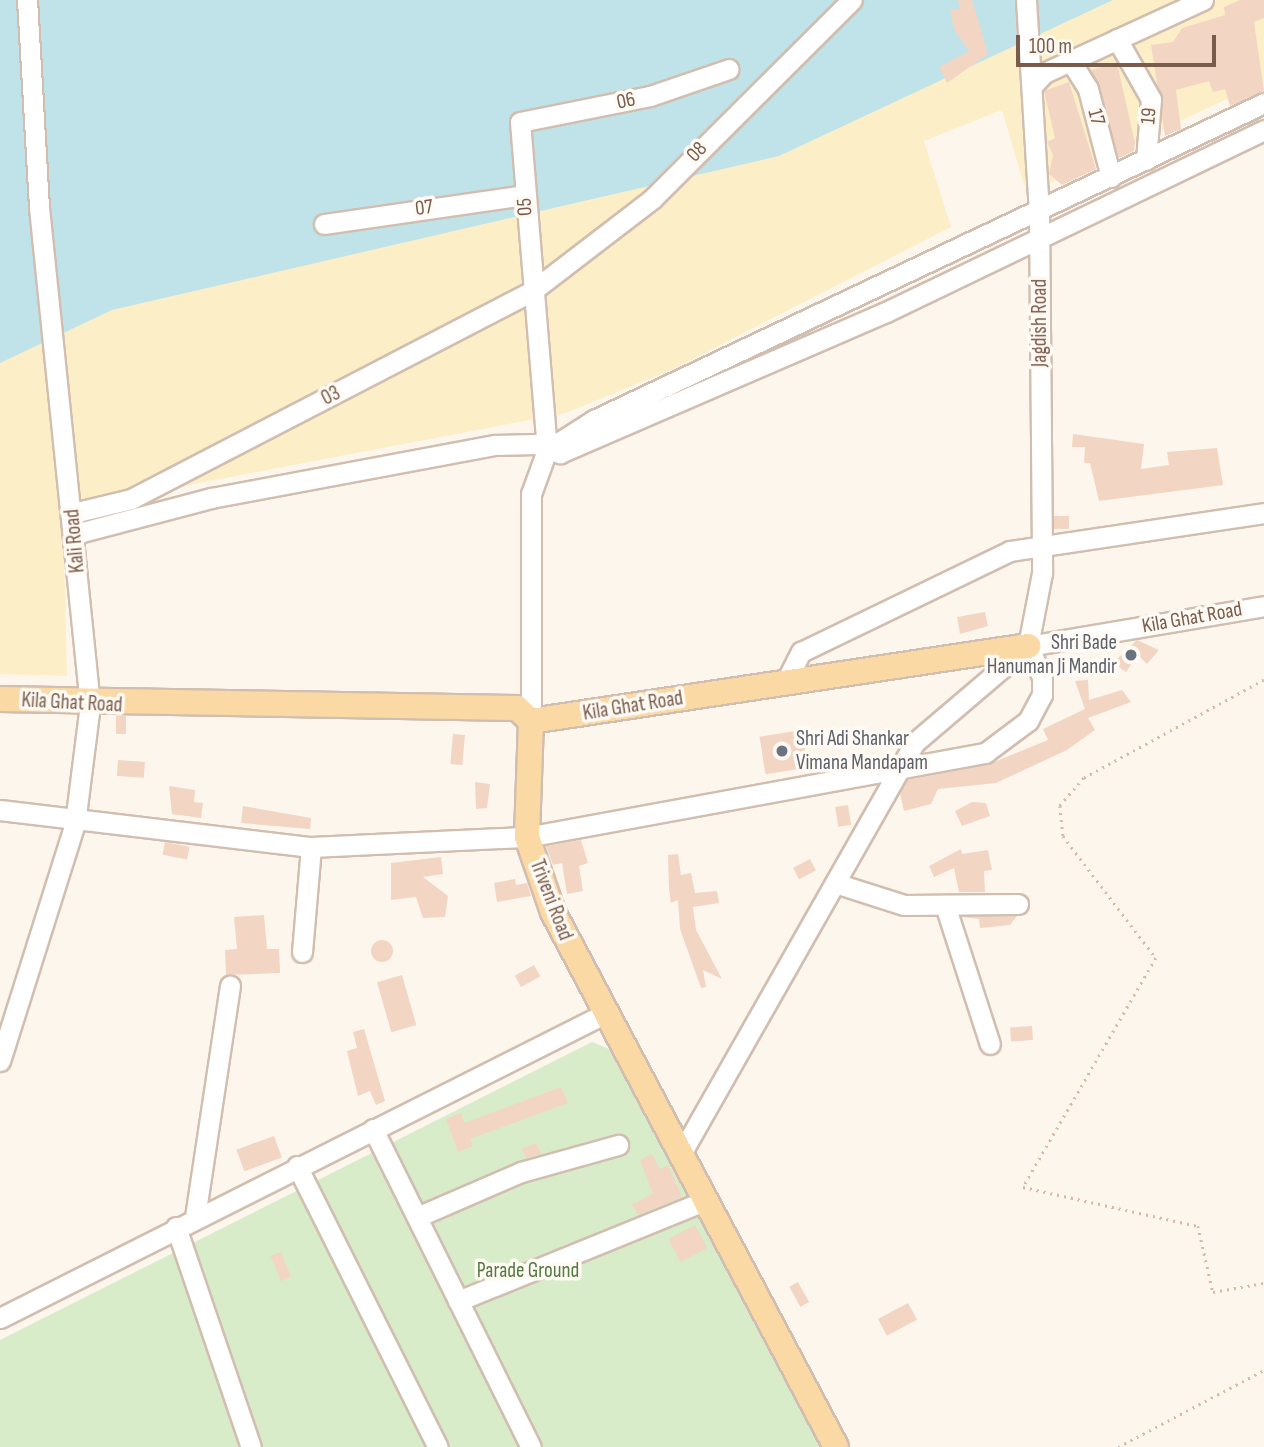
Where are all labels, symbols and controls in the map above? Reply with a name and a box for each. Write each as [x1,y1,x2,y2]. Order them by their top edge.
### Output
scale bar [1019,21,1218,65]
text: 100 m [1029,34,1072,59]
street label: 06 [614,87,638,115]
street label: 17 [1082,106,1110,128]
street label: 19 [1136,107,1162,125]
street label: 08 [681,137,713,167]
street label: 07 [414,194,434,222]
street label: 05 [512,197,538,217]
street label: Jagdish Road [1027,279,1053,367]
street label: 03 [317,381,345,411]
street label: Kali Road [60,508,90,574]
street label: Kila Ghat Road [1140,597,1244,639]
place label: Shri Bade Hanuman Ji Mandir [987,630,1117,680]
marker: Shri Bade Hanuman Ji Mandir [1123,647,1139,663]
street label: Kila Ghat Road [581,686,685,726]
street label: Kila Ghat Road [21,688,123,718]
place label: Shri Adi Shankar Vimana Mandapam [796,726,928,776]
marker: Shri Adi Shankar Vimana Mandapam [774,743,790,759]
street label: Triveni Road [524,856,578,944]
park label: Parade Ground [477,1258,579,1284]

